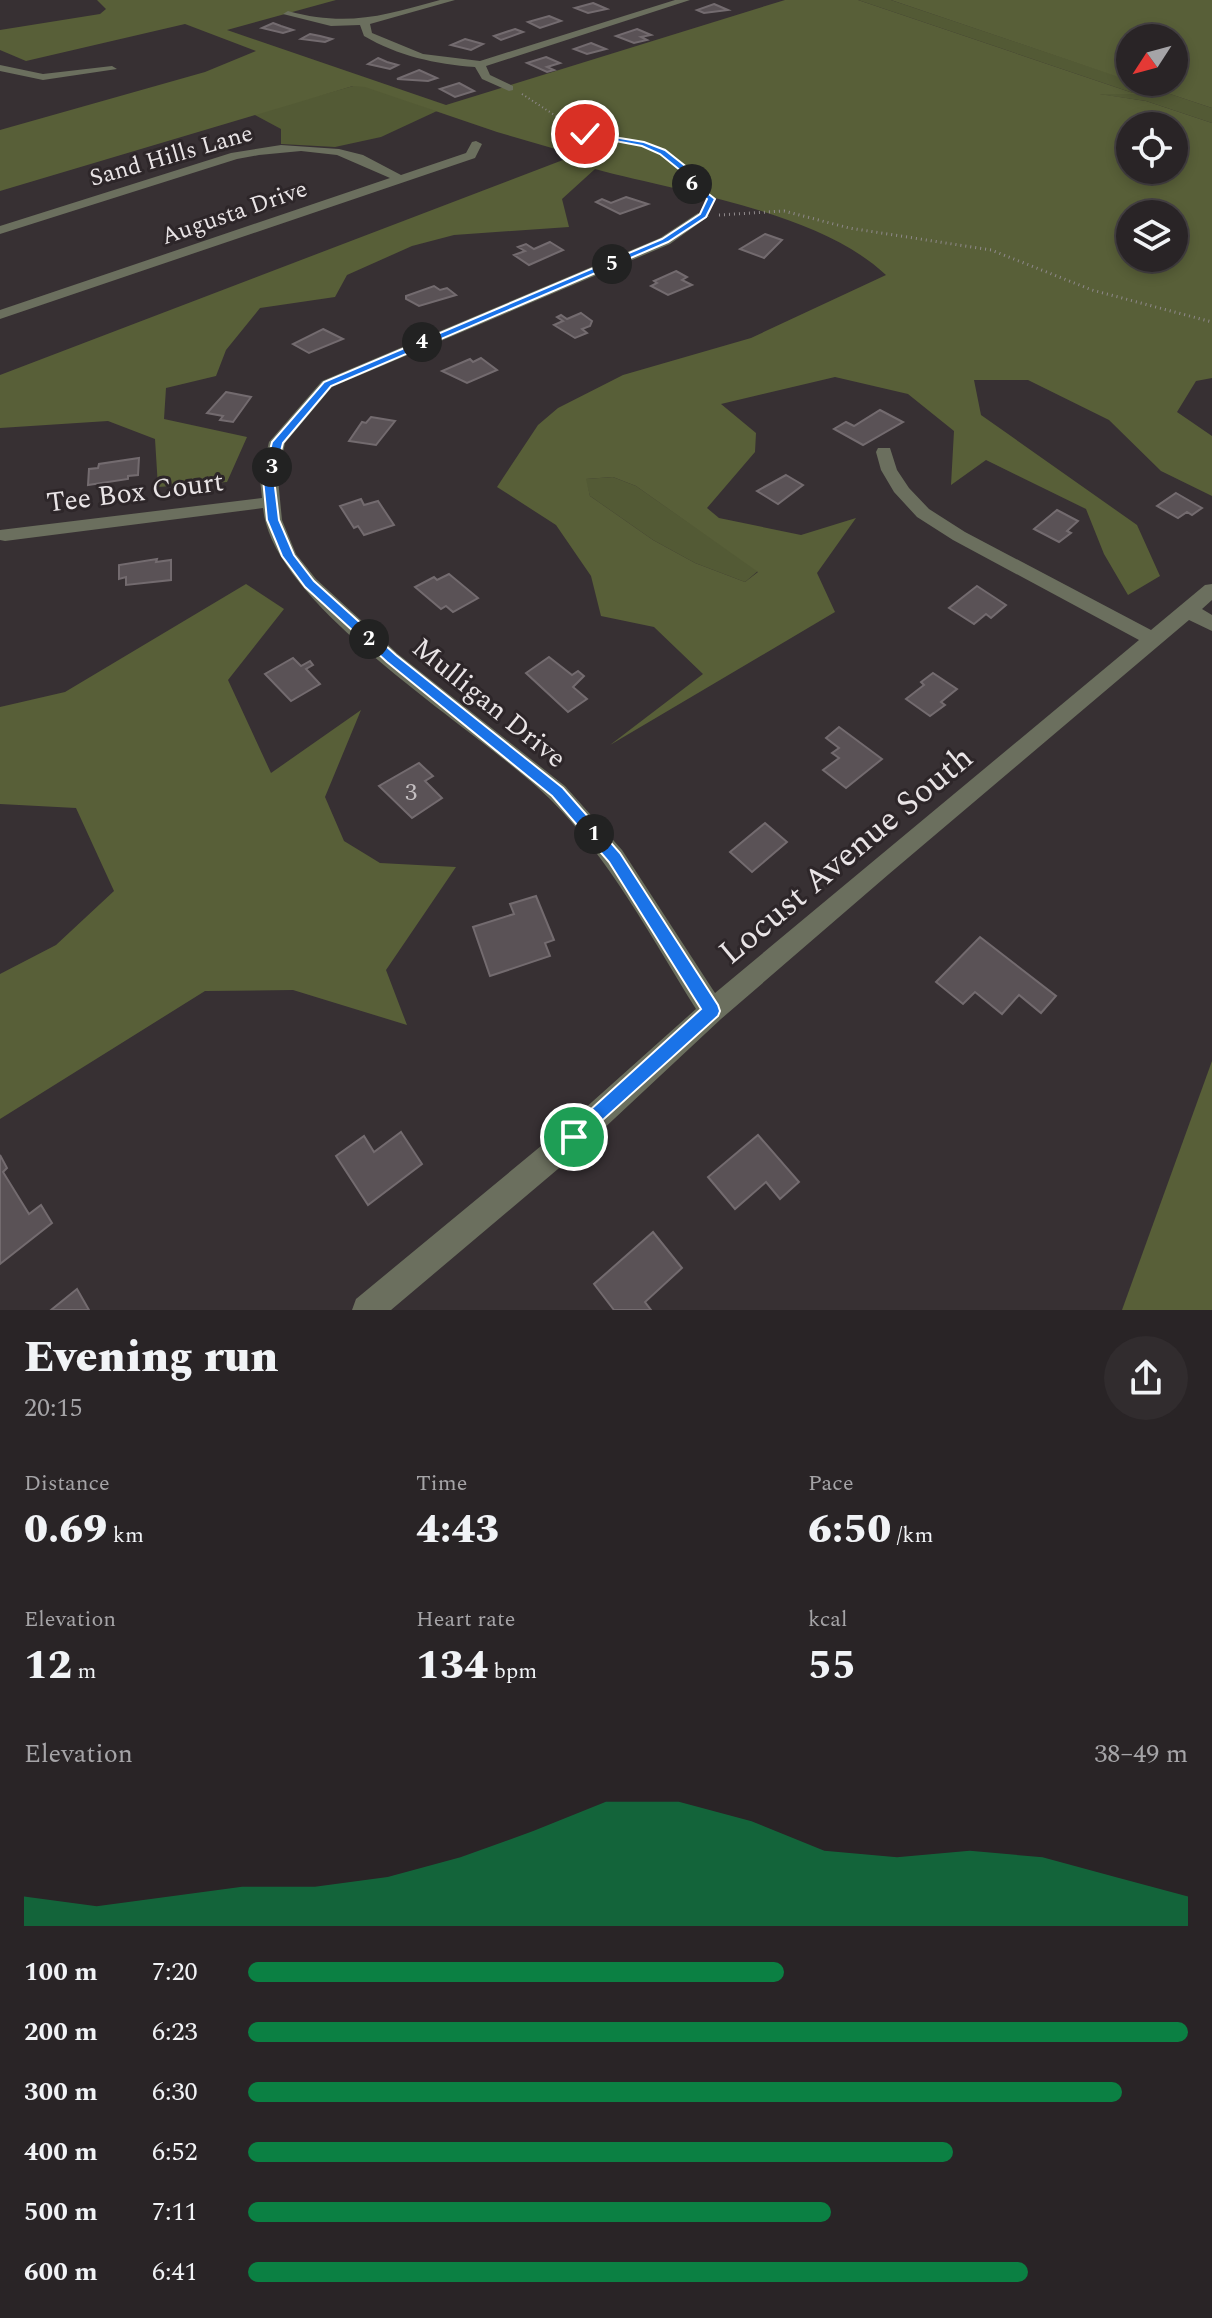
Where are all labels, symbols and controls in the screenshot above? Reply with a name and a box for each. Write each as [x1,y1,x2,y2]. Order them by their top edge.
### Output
north arrow [1116,24,1188,96]
map controls [1116,24,1188,272]
pin [551,100,619,168]
icon: check [563,112,607,156]
button: locate [1116,112,1188,184]
street label: Sand Hills Lane [85,115,257,196]
pin: 6 [672,164,712,204]
text: 6 [686,167,698,200]
street label: Augusta Drive [156,171,312,255]
button: layers [1116,200,1188,272]
pin: 5 [592,244,632,284]
text: 5 [606,247,618,280]
pin: 4 [402,322,442,362]
text: 4 [416,325,428,358]
pin: 3 [252,447,292,487]
text: 3 [266,450,278,483]
street label: Tee Box Court [44,460,226,525]
pin: 2 [349,619,389,659]
text: 2 [363,622,375,655]
street label: Mulligan Drive [402,627,576,779]
street label: Locust Avenue South [707,733,985,978]
house number: 3 [405,775,417,811]
pin: 1 [574,814,614,854]
text: 1 [588,817,600,850]
pin [540,1103,608,1171]
icon: arrive [552,1115,596,1159]
text: Evening run [24,1324,279,1391]
button: share [1104,1336,1188,1420]
text: 20:15 [24,1388,83,1428]
text: Distance [24,1467,110,1500]
text: Time [416,1467,467,1500]
text: Pace [808,1467,854,1500]
text: 0.69 [24,1500,107,1561]
text: 4:43 [416,1500,499,1561]
text: 6:50 [808,1500,891,1561]
text: km [107,1519,144,1552]
text: /km [891,1519,933,1552]
text: Elevation [24,1603,116,1636]
text: Heart rate [416,1603,516,1636]
text: kcal [808,1603,848,1636]
text: 12 [24,1636,72,1697]
text: 134 [416,1636,488,1697]
text: 55 [808,1636,856,1697]
text: m [72,1655,96,1688]
text: bpm [488,1655,537,1688]
text: Elevation [24,1734,133,1774]
text: 38–49 m [1094,1734,1188,1774]
text: 100 m [24,1952,98,1992]
text: 7:20 [152,1952,198,1992]
text: 200 m [24,2012,98,2052]
text: 6:23 [152,2012,198,2052]
text: 300 m [24,2072,98,2112]
text: 6:30 [152,2072,198,2112]
text: 400 m [24,2132,98,2172]
text: 6:52 [152,2132,198,2172]
text: 500 m [24,2192,98,2232]
text: 7:11 [152,2192,198,2232]
text: 600 m [24,2252,98,2292]
text: 6:41 [152,2252,198,2292]

